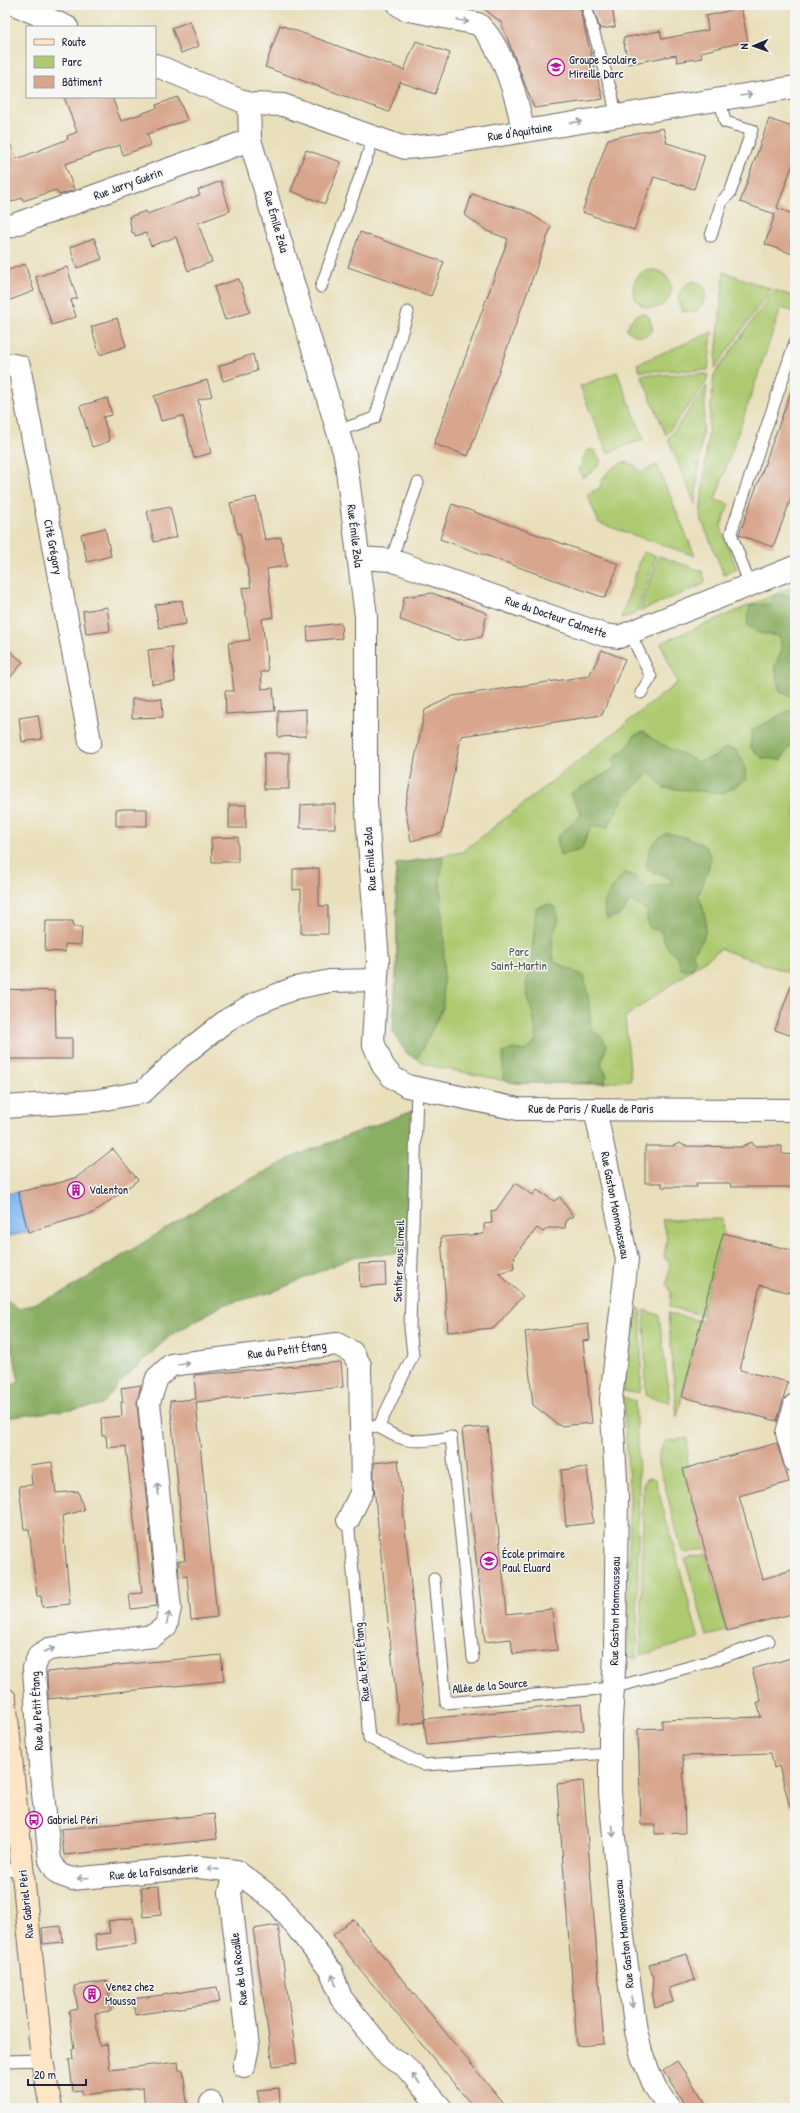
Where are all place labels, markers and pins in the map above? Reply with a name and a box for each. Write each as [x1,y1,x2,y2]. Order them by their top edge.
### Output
place label: Groupe Scolaire Mireille Darc [569,51,637,82]
school or university icon: Groupe Scolaire Mireille Darc [546,57,566,77]
building icon: Valenton [66,1180,86,1200]
place label: Valenton [89,1181,128,1198]
place label: École primaire Paul Eluard [502,1545,565,1576]
school or university icon: École primaire Paul Eluard [479,1551,499,1571]
bus stop icon: Gabriel Péri [24,1810,44,1830]
place label: Gabriel Péri [47,1811,98,1828]
place label: Venez chez Moussa [105,1978,154,2009]
building icon: Venez chez Moussa [82,1984,102,2004]

